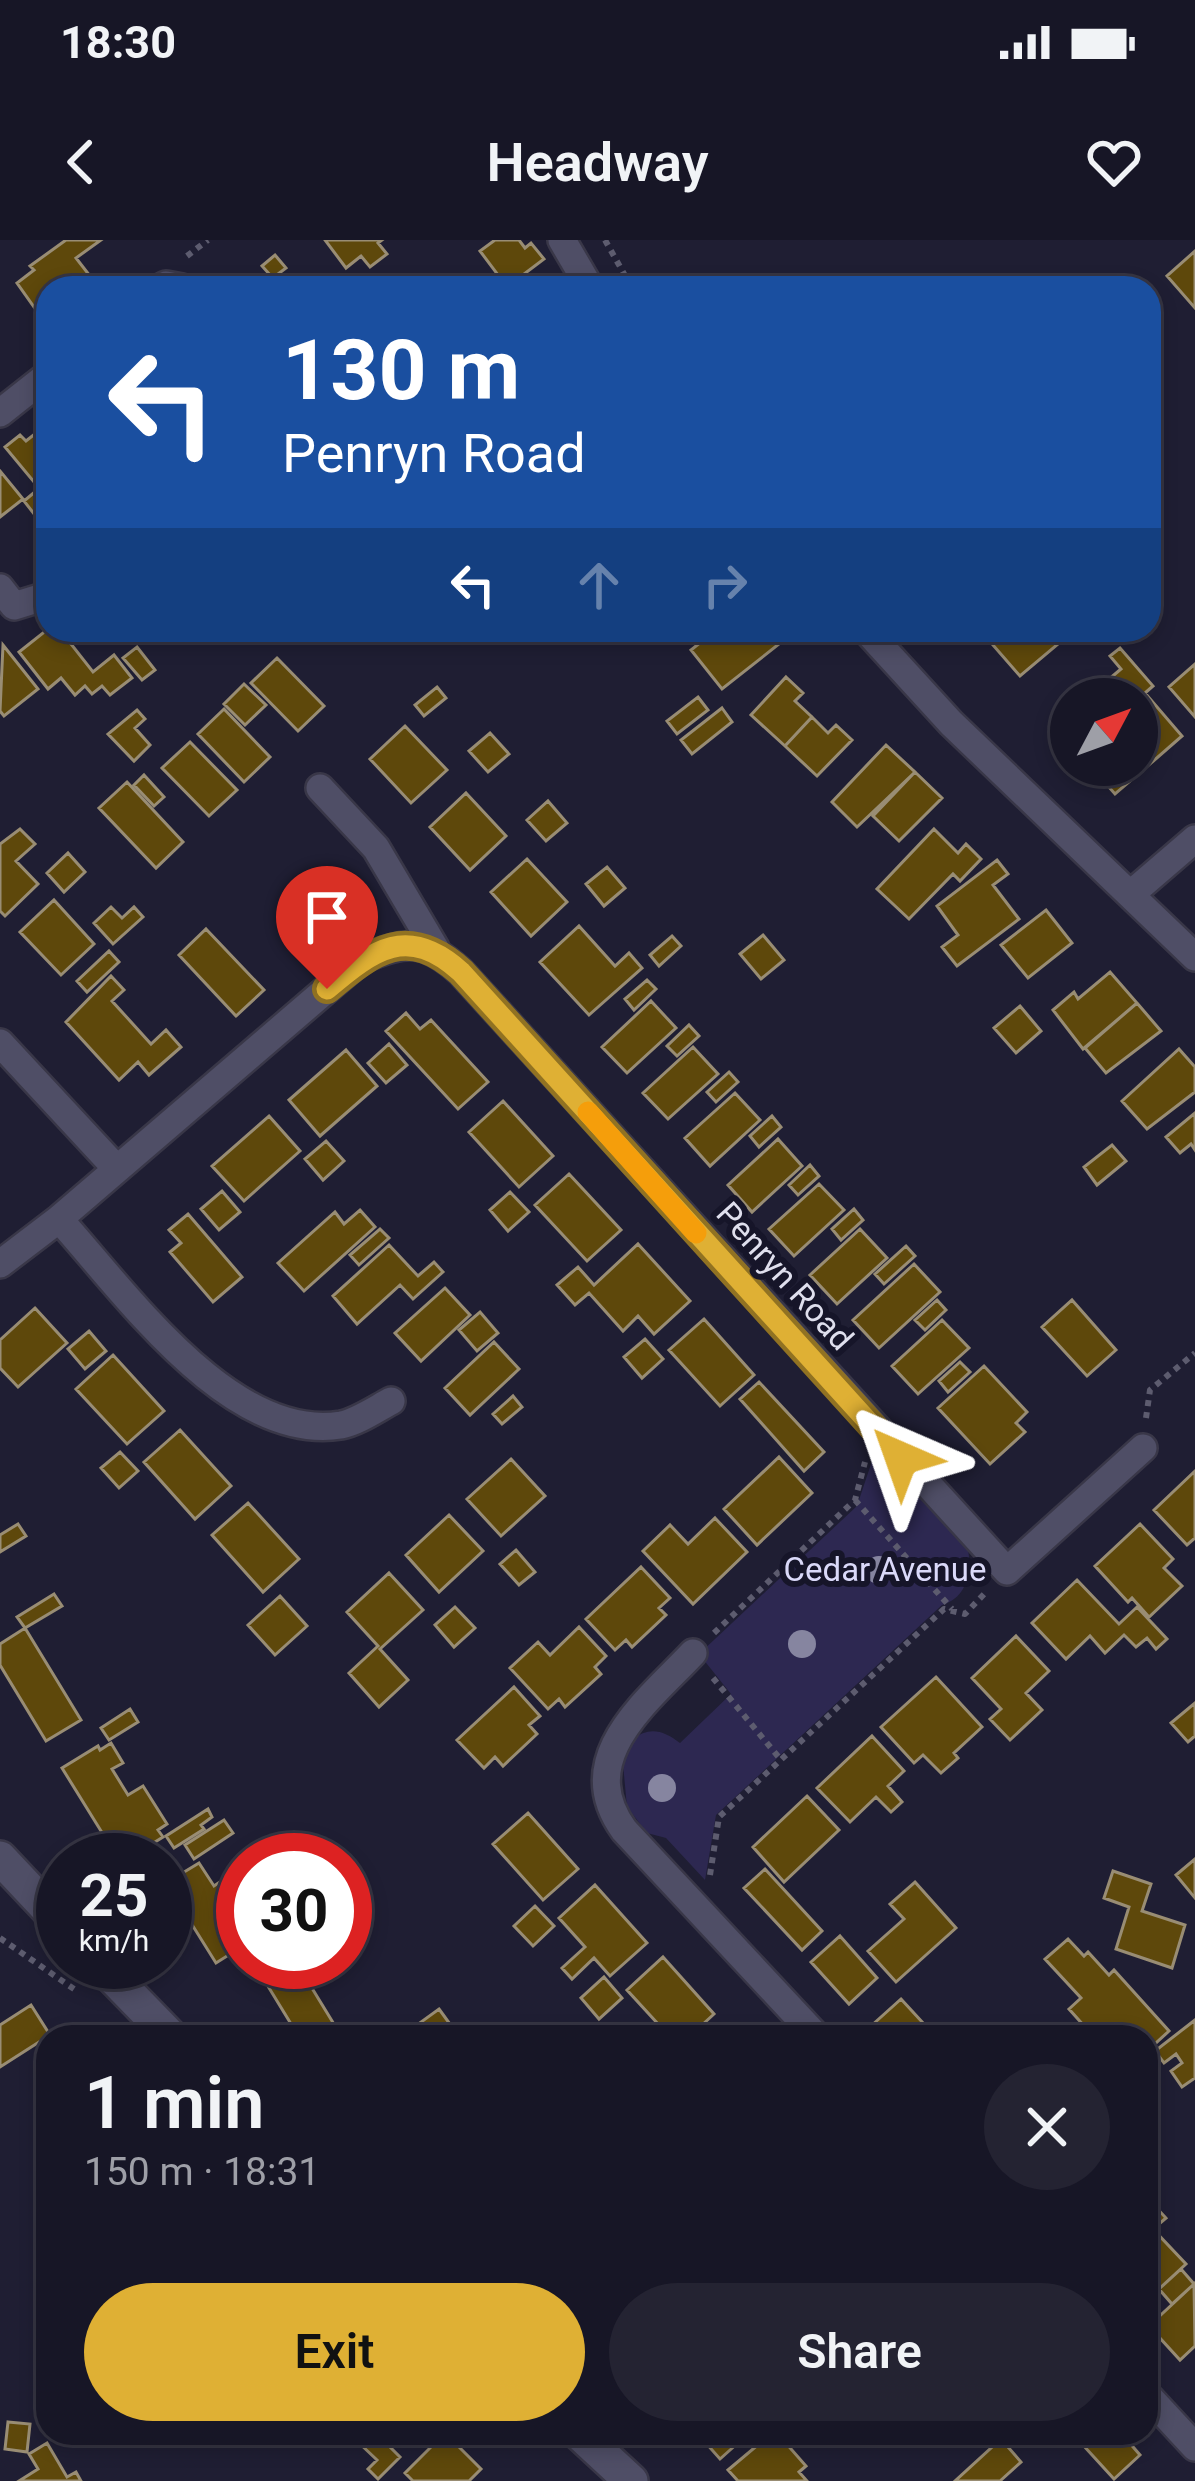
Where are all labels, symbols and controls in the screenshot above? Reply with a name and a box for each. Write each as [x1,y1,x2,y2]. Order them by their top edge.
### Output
text: 18:30 [60,16,176,69]
icon: back [48,129,114,195]
icon: heart [1081,129,1147,195]
text: Headway [487,131,709,194]
text: 130 m [282,321,520,420]
icon: left [84,324,240,480]
text: Penryn Road [282,422,586,485]
icon: left [440,552,506,618]
icon: ahead [566,552,632,618]
icon: right [692,552,758,618]
north arrow [1050,678,1158,786]
map controls [1050,678,1158,786]
pin [276,866,378,989]
icon: arrive [294,884,360,950]
street label: Penryn Road [708,1194,862,1358]
position arrow [838,1395,964,1521]
park label: Cedar Avenue [784,1550,986,1589]
speed limit sign: 30 [216,1833,372,1989]
text: 25 [80,1860,148,1931]
text: km/h [79,1923,149,1958]
text: 1 min [84,2061,265,2146]
button: close [984,2064,1110,2190]
text: 150 m · 18:31 [84,2149,320,2195]
button: Exit [84,2283,585,2421]
button: Share [609,2283,1110,2421]

